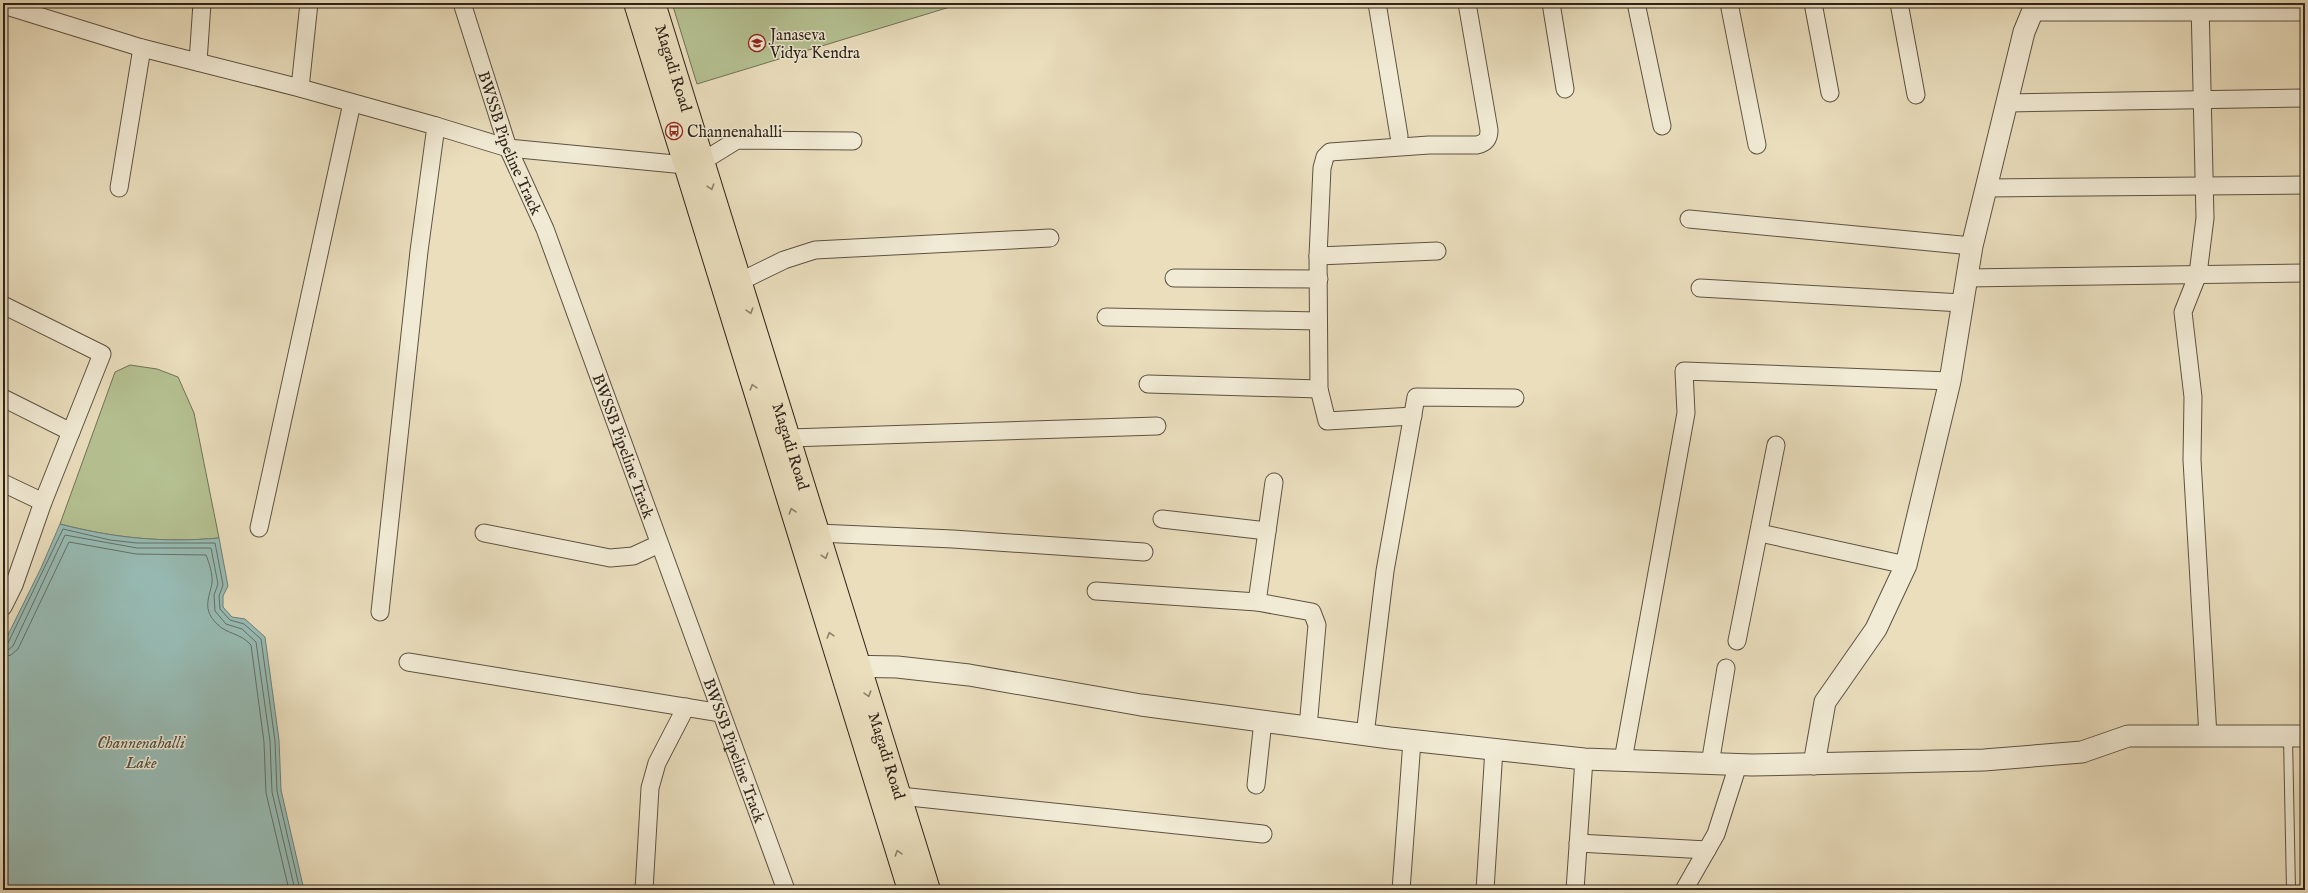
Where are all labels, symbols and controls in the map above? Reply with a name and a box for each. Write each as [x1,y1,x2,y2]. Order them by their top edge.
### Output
street label: Magadi Road [649,23,695,115]
place label: Janaseva Vidya Kendra [768,26,860,64]
school or university icon: Janaseva Vidya Kendra [747,33,767,53]
street label: BWSSB Pipeline Track [472,69,545,219]
bus stop icon: Channenahalli [664,121,684,141]
place label: Channenahalli [687,123,782,143]
one-way arrow [706,184,715,191]
one-way arrow [745,308,754,315]
street label: BWSSB Pipeline Track [587,372,658,522]
one-way arrow [750,383,758,390]
street label: Magadi Road [767,401,813,493]
one-way arrow [788,507,797,514]
one-way arrow [820,552,829,559]
one-way arrow [826,632,835,639]
street label: BWSSB Pipeline Track [698,676,769,826]
one-way arrow [863,690,872,697]
street label: Magadi Road [863,710,908,803]
water label: Channenahalli Lake [97,733,186,774]
one-way arrow [894,849,903,856]

